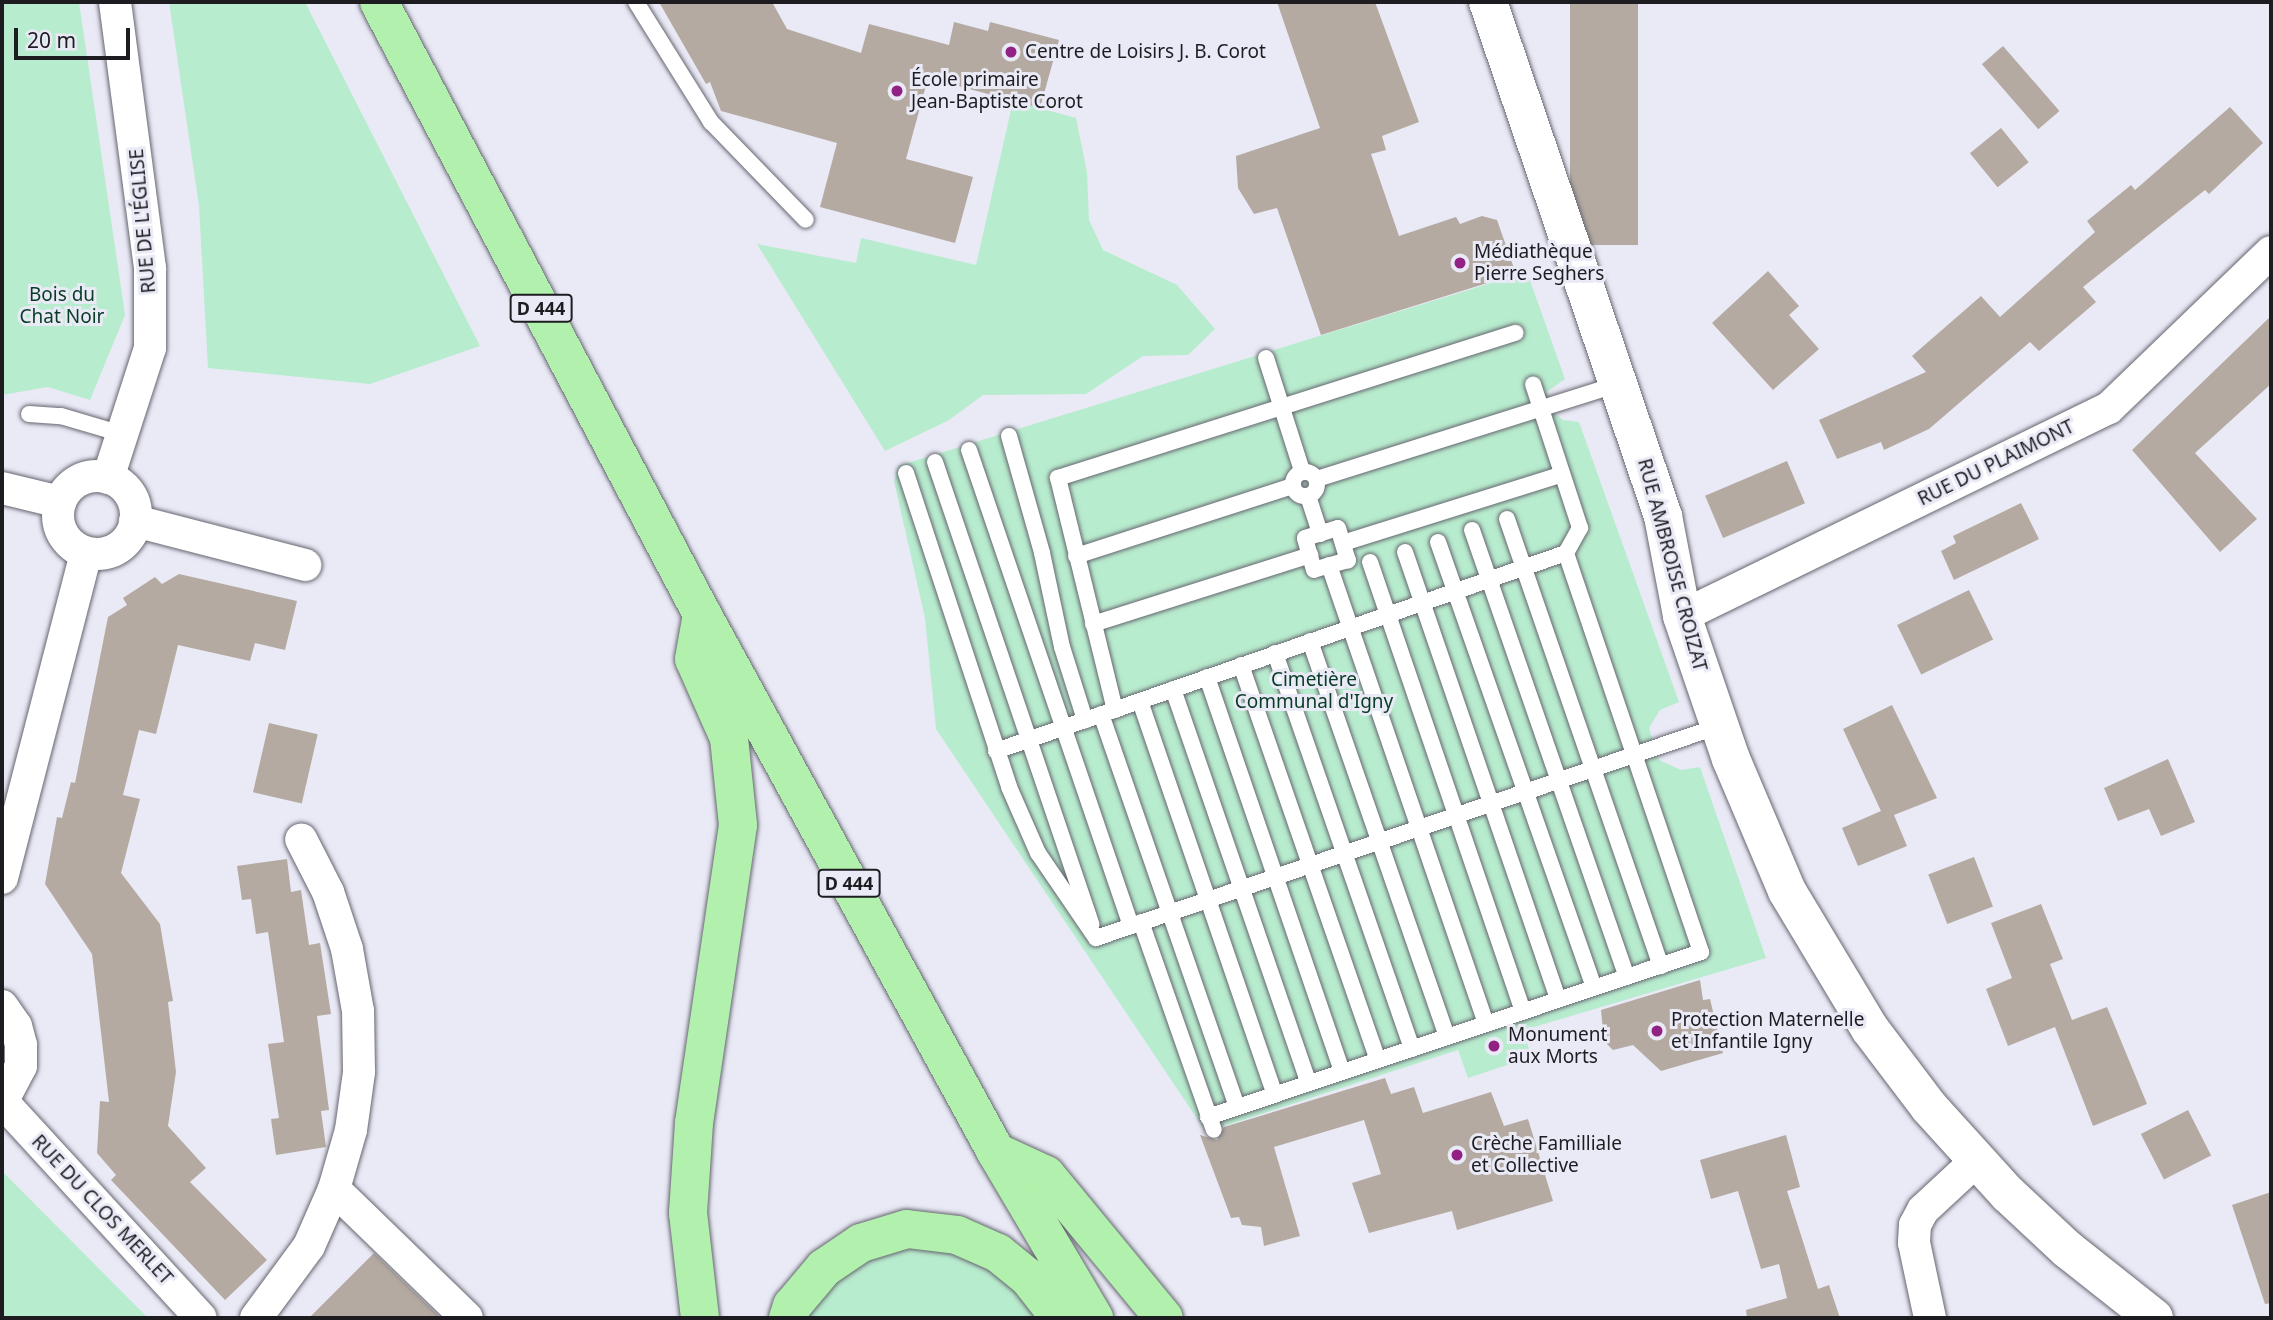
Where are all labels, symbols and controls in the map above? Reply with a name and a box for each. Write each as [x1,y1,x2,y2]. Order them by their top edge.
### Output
scale bar [18,14,133,58]
text: 20 m [27,26,76,54]
place label: Centre de Loisirs J. B. Corot [1025,41,1266,63]
marker: Centre de Loisirs J. B. Corot [1003,44,1019,60]
place label: École primaire Jean-Baptiste Corot [911,69,1083,113]
marker: École primaire Jean-Baptiste Corot [889,83,905,99]
street label: RUE DE L'ÉGLISE [125,148,161,294]
place label: Médiathèque Pierre Seghers [1474,241,1604,285]
marker: Médiathèque Pierre Seghers [1452,255,1468,271]
park label: Bois du Chat Noir [20,284,104,328]
road number: D 444 [510,294,572,322]
street label: RUE DU PLAIMONT [1914,415,2078,511]
street label: RUE AMBROISE CROIZAT [1633,456,1711,674]
park label: Cimetière Communal d'Igny [1235,669,1393,713]
road number: D 444 [818,868,880,898]
place label: Protection Maternelle et Infantile Igny [1671,1009,1864,1053]
marker: Protection Maternelle et Infantile Igny [1649,1023,1665,1039]
place label: Monument aux Morts [1508,1024,1607,1068]
marker: Monument aux Morts [1486,1038,1502,1054]
street label: RUE DU CLOS MERLET [27,1130,177,1290]
place label: Crèche Familliale et Collective [1471,1133,1622,1177]
marker: Crèche Familliale et Collective [1449,1147,1465,1163]

